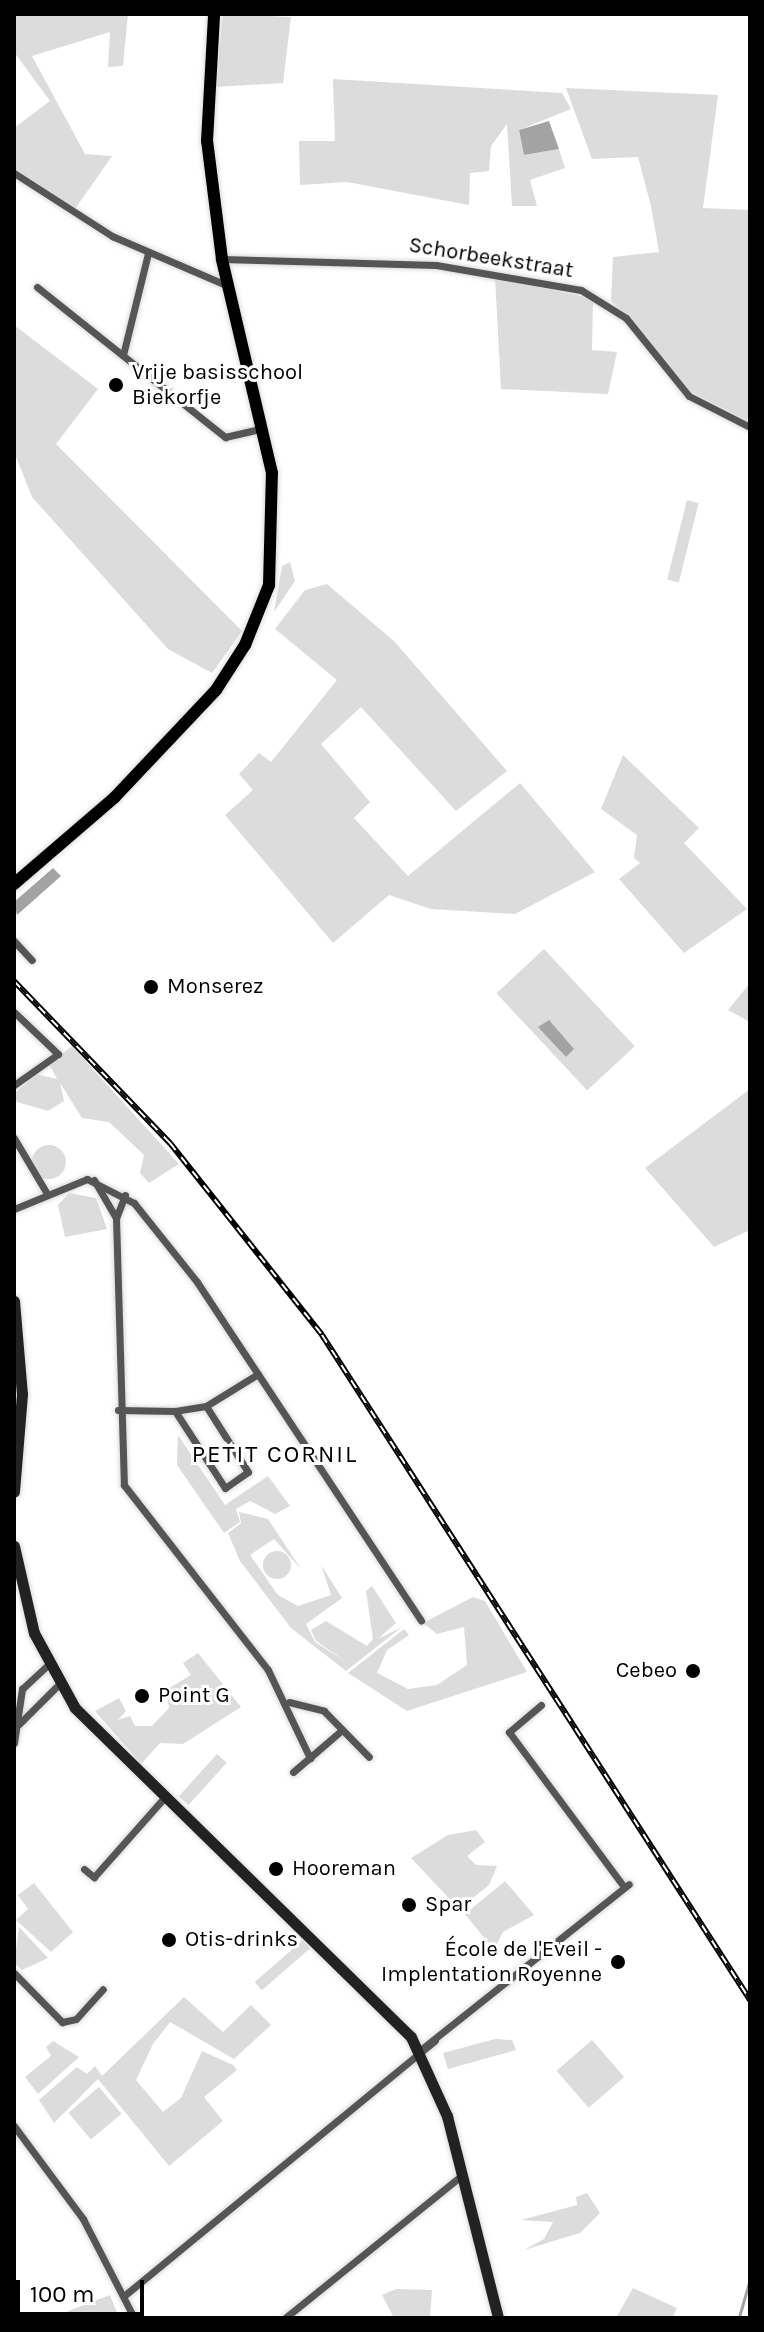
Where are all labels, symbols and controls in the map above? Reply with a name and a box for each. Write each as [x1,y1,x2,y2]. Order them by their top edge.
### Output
street label: Schorbeekstraat [407,232,575,284]
place label: Vrije basisschool Biekorfje [132,359,303,410]
marker: Vrije basisschool Biekorfje [107,376,125,394]
place label: Monserez [167,974,263,1000]
marker: Monserez [142,978,160,996]
district label: PETIT CORNIL [192,1441,358,1469]
place label: Cebeo [616,1658,677,1684]
marker: Cebeo [684,1662,702,1680]
place label: Point G [158,1683,230,1709]
marker: Point G [133,1687,151,1705]
place label: Hooreman [292,1856,396,1882]
marker: Hooreman [267,1860,285,1878]
place label: Spar [425,1892,471,1918]
marker: Spar [400,1896,418,1914]
place label: Otis-drinks [185,1927,298,1953]
marker: Otis-drinks [160,1931,178,1949]
place label: École de l'Eveil - Implentation Royenne [381,1936,602,1988]
marker: École de l'Eveil - Implentation Royenne [609,1953,627,1971]
scale bar [20,2264,148,2314]
text: 100 m [30,2280,95,2308]

